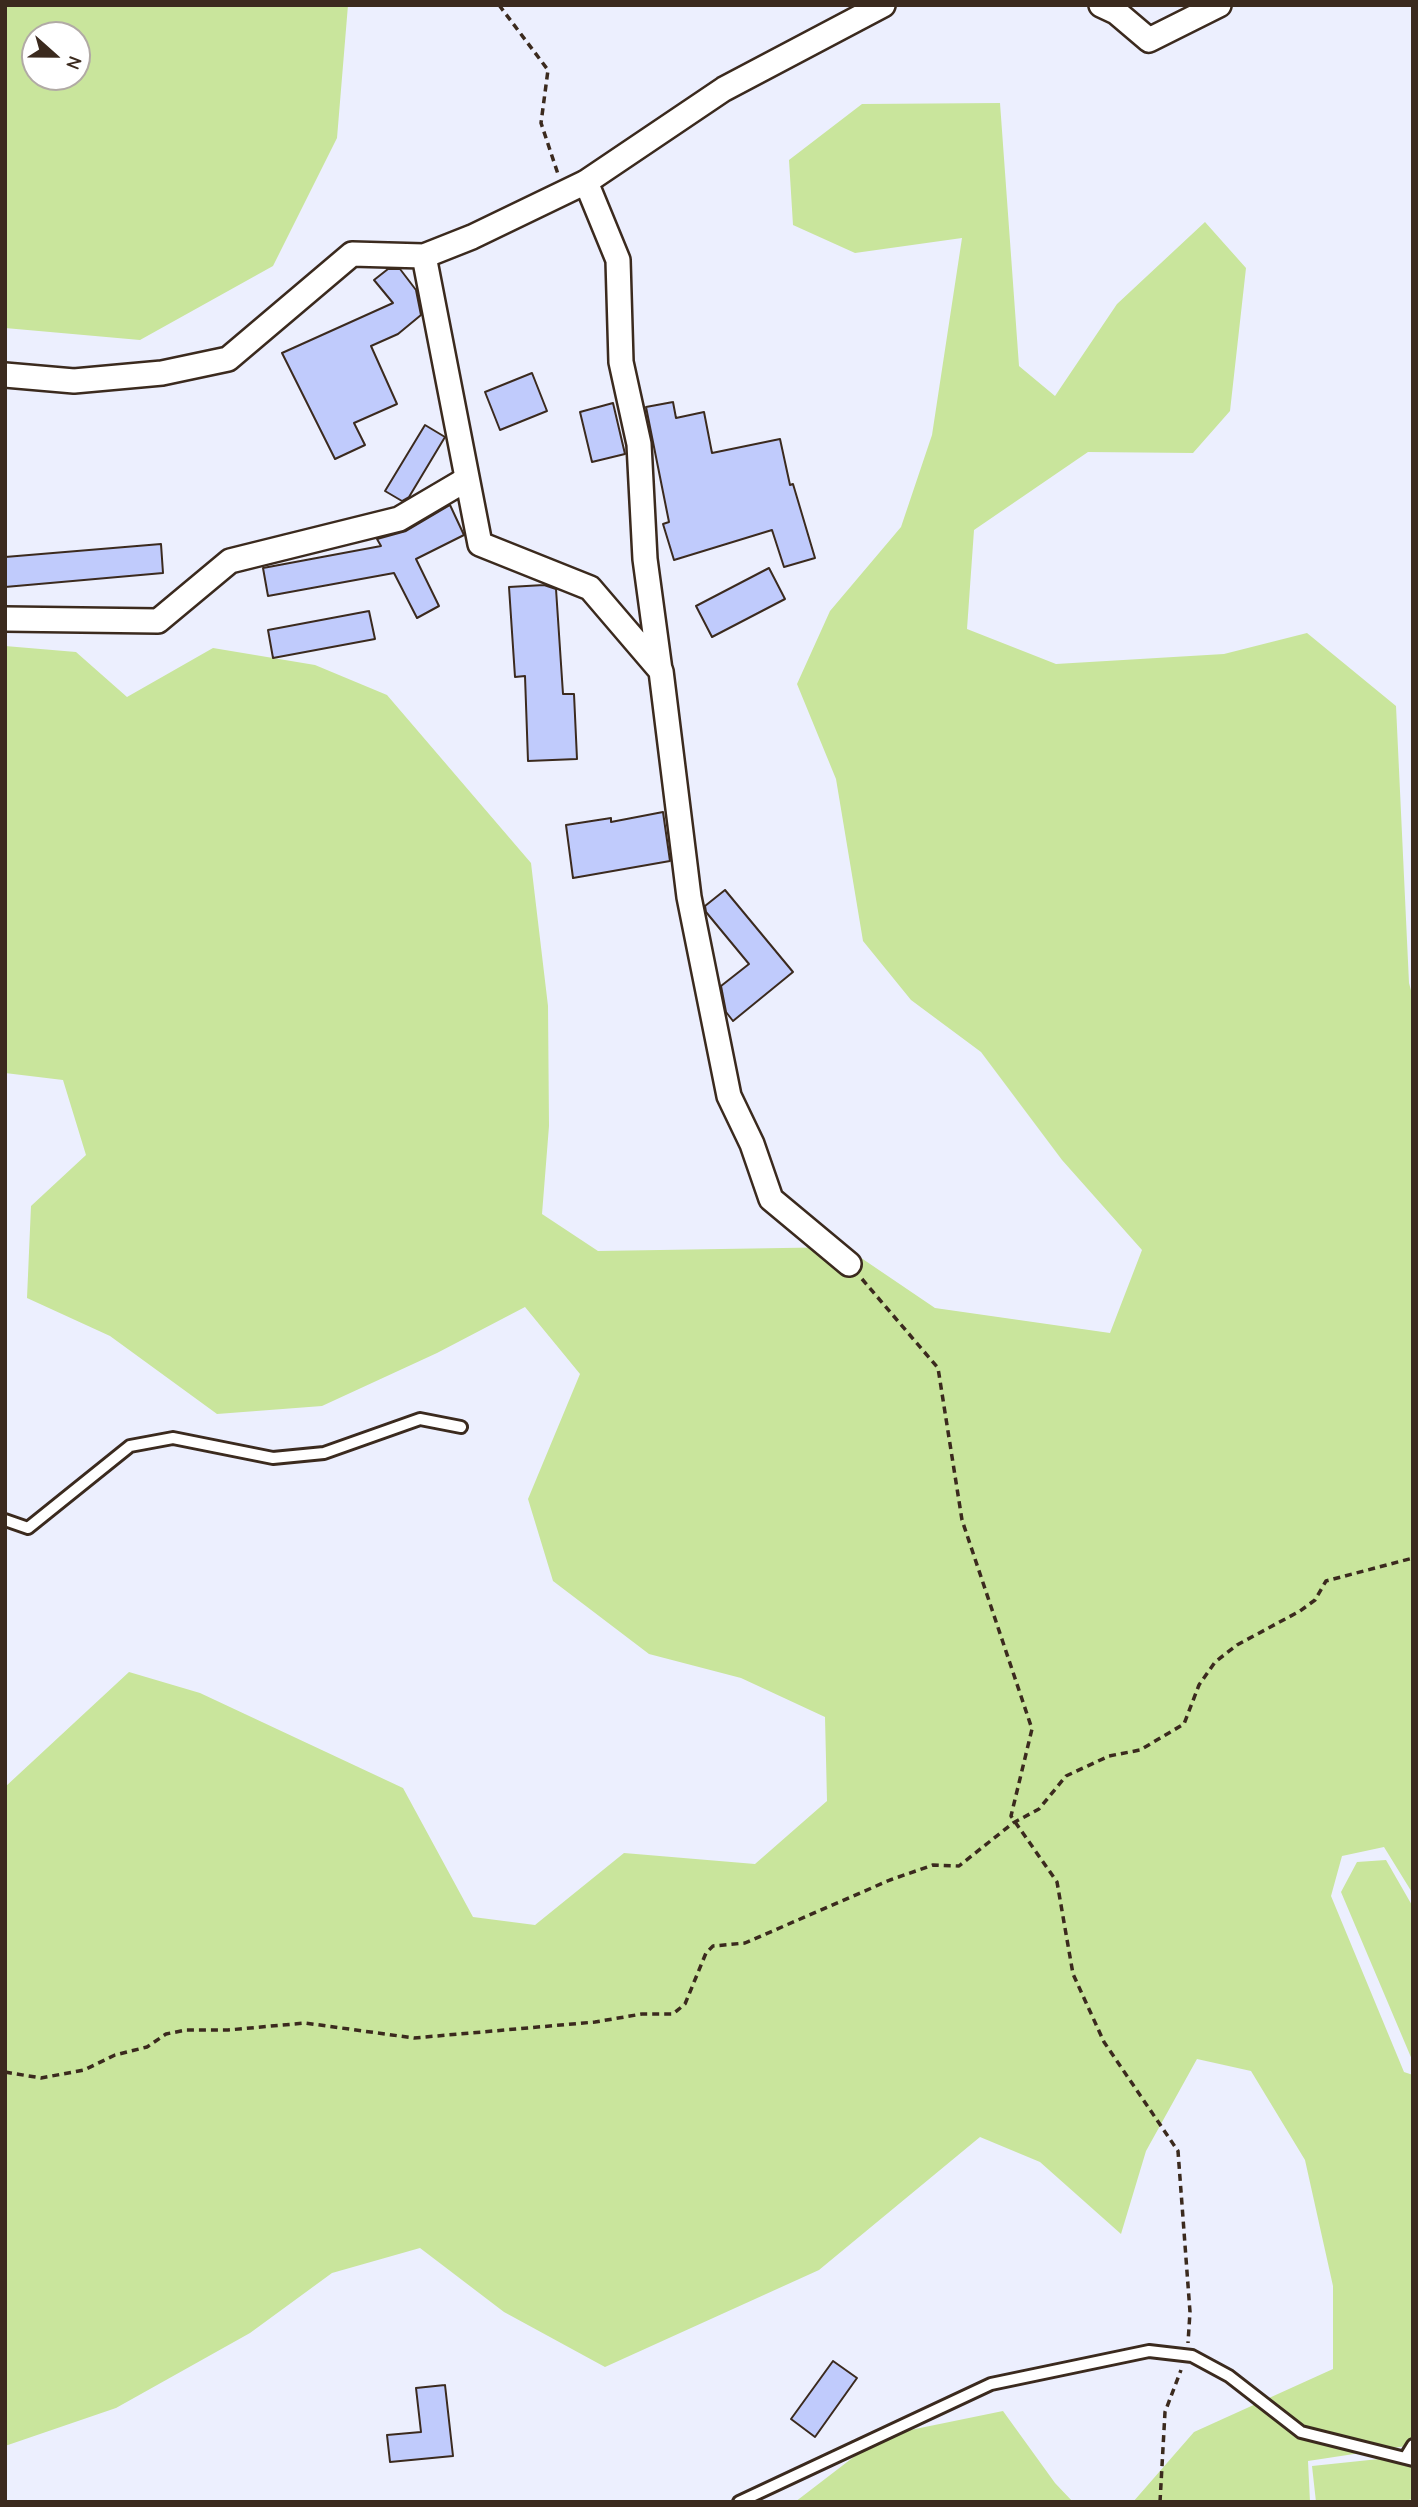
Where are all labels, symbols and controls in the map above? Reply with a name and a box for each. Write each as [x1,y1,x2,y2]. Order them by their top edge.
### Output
north arrow [21,21,91,91]
text: N [61,53,86,73]

